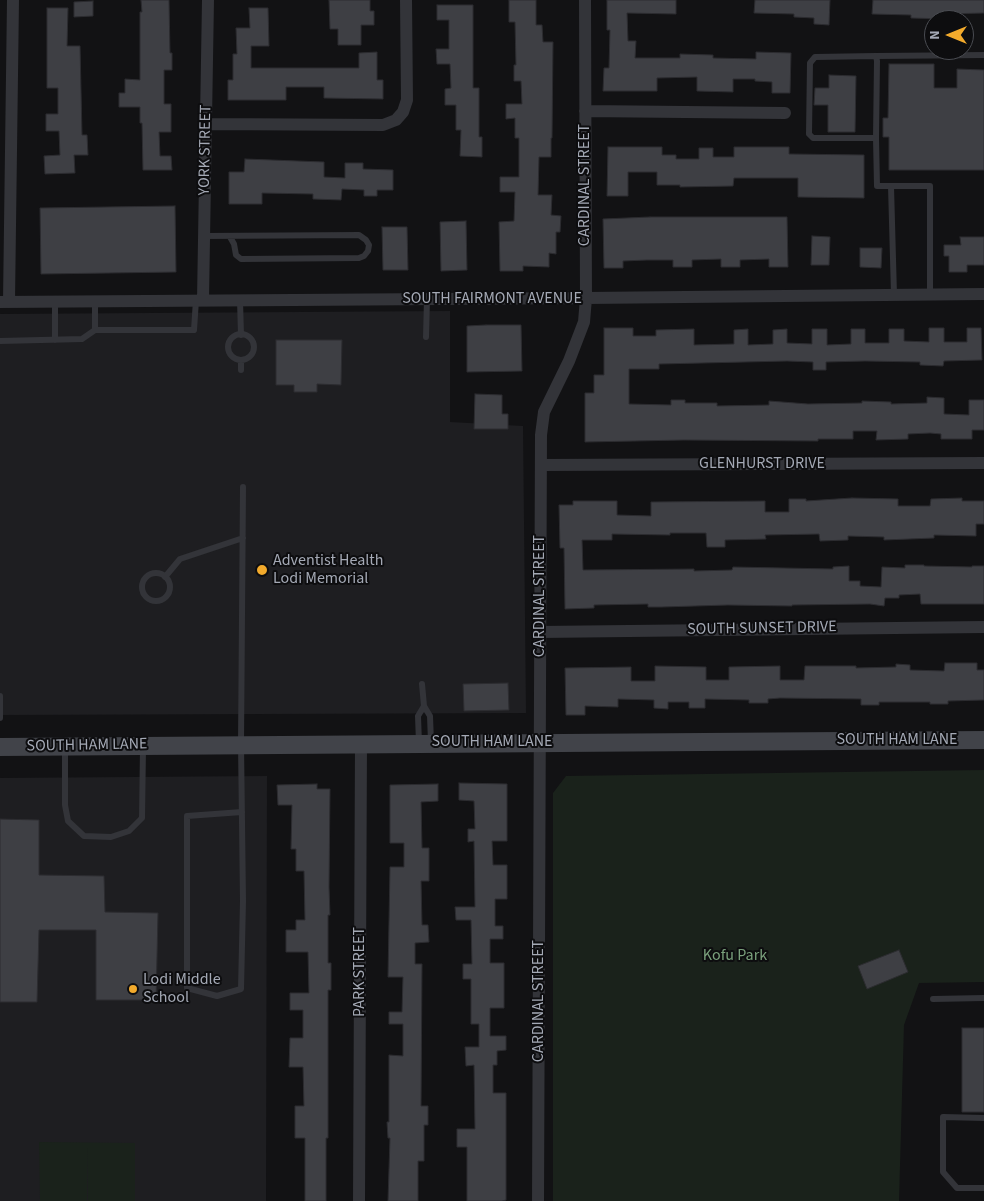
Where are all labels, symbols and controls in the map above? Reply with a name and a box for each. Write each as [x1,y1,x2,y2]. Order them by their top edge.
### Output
north arrow [924,10,974,60]
text: N [925,30,945,40]
street label: YORK STREET [196,104,216,196]
street label: CARDINAL STREET [575,124,595,246]
street label: SOUTH FAIRMONT AVENUE [402,289,582,309]
street label: GLENHURST DRIVE [699,454,825,474]
street label: CARDINAL STREET [530,535,550,657]
place label: Adventist Health Lodi Memorial [273,551,383,589]
marker: Adventist Health Lodi Memorial [255,563,269,577]
street label: SOUTH SUNSET DRIVE [687,618,837,640]
street label: SOUTH HAM LANE [837,730,957,750]
street label: SOUTH HAM LANE [432,732,552,752]
street label: SOUTH HAM LANE [26,735,148,757]
street label: PARK STREET [350,927,370,1017]
street label: CARDINAL STREET [529,940,549,1062]
park label: Kofu Park [703,946,767,966]
place label: Lodi Middle School [143,970,221,1008]
marker: Lodi Middle School [127,983,139,995]

